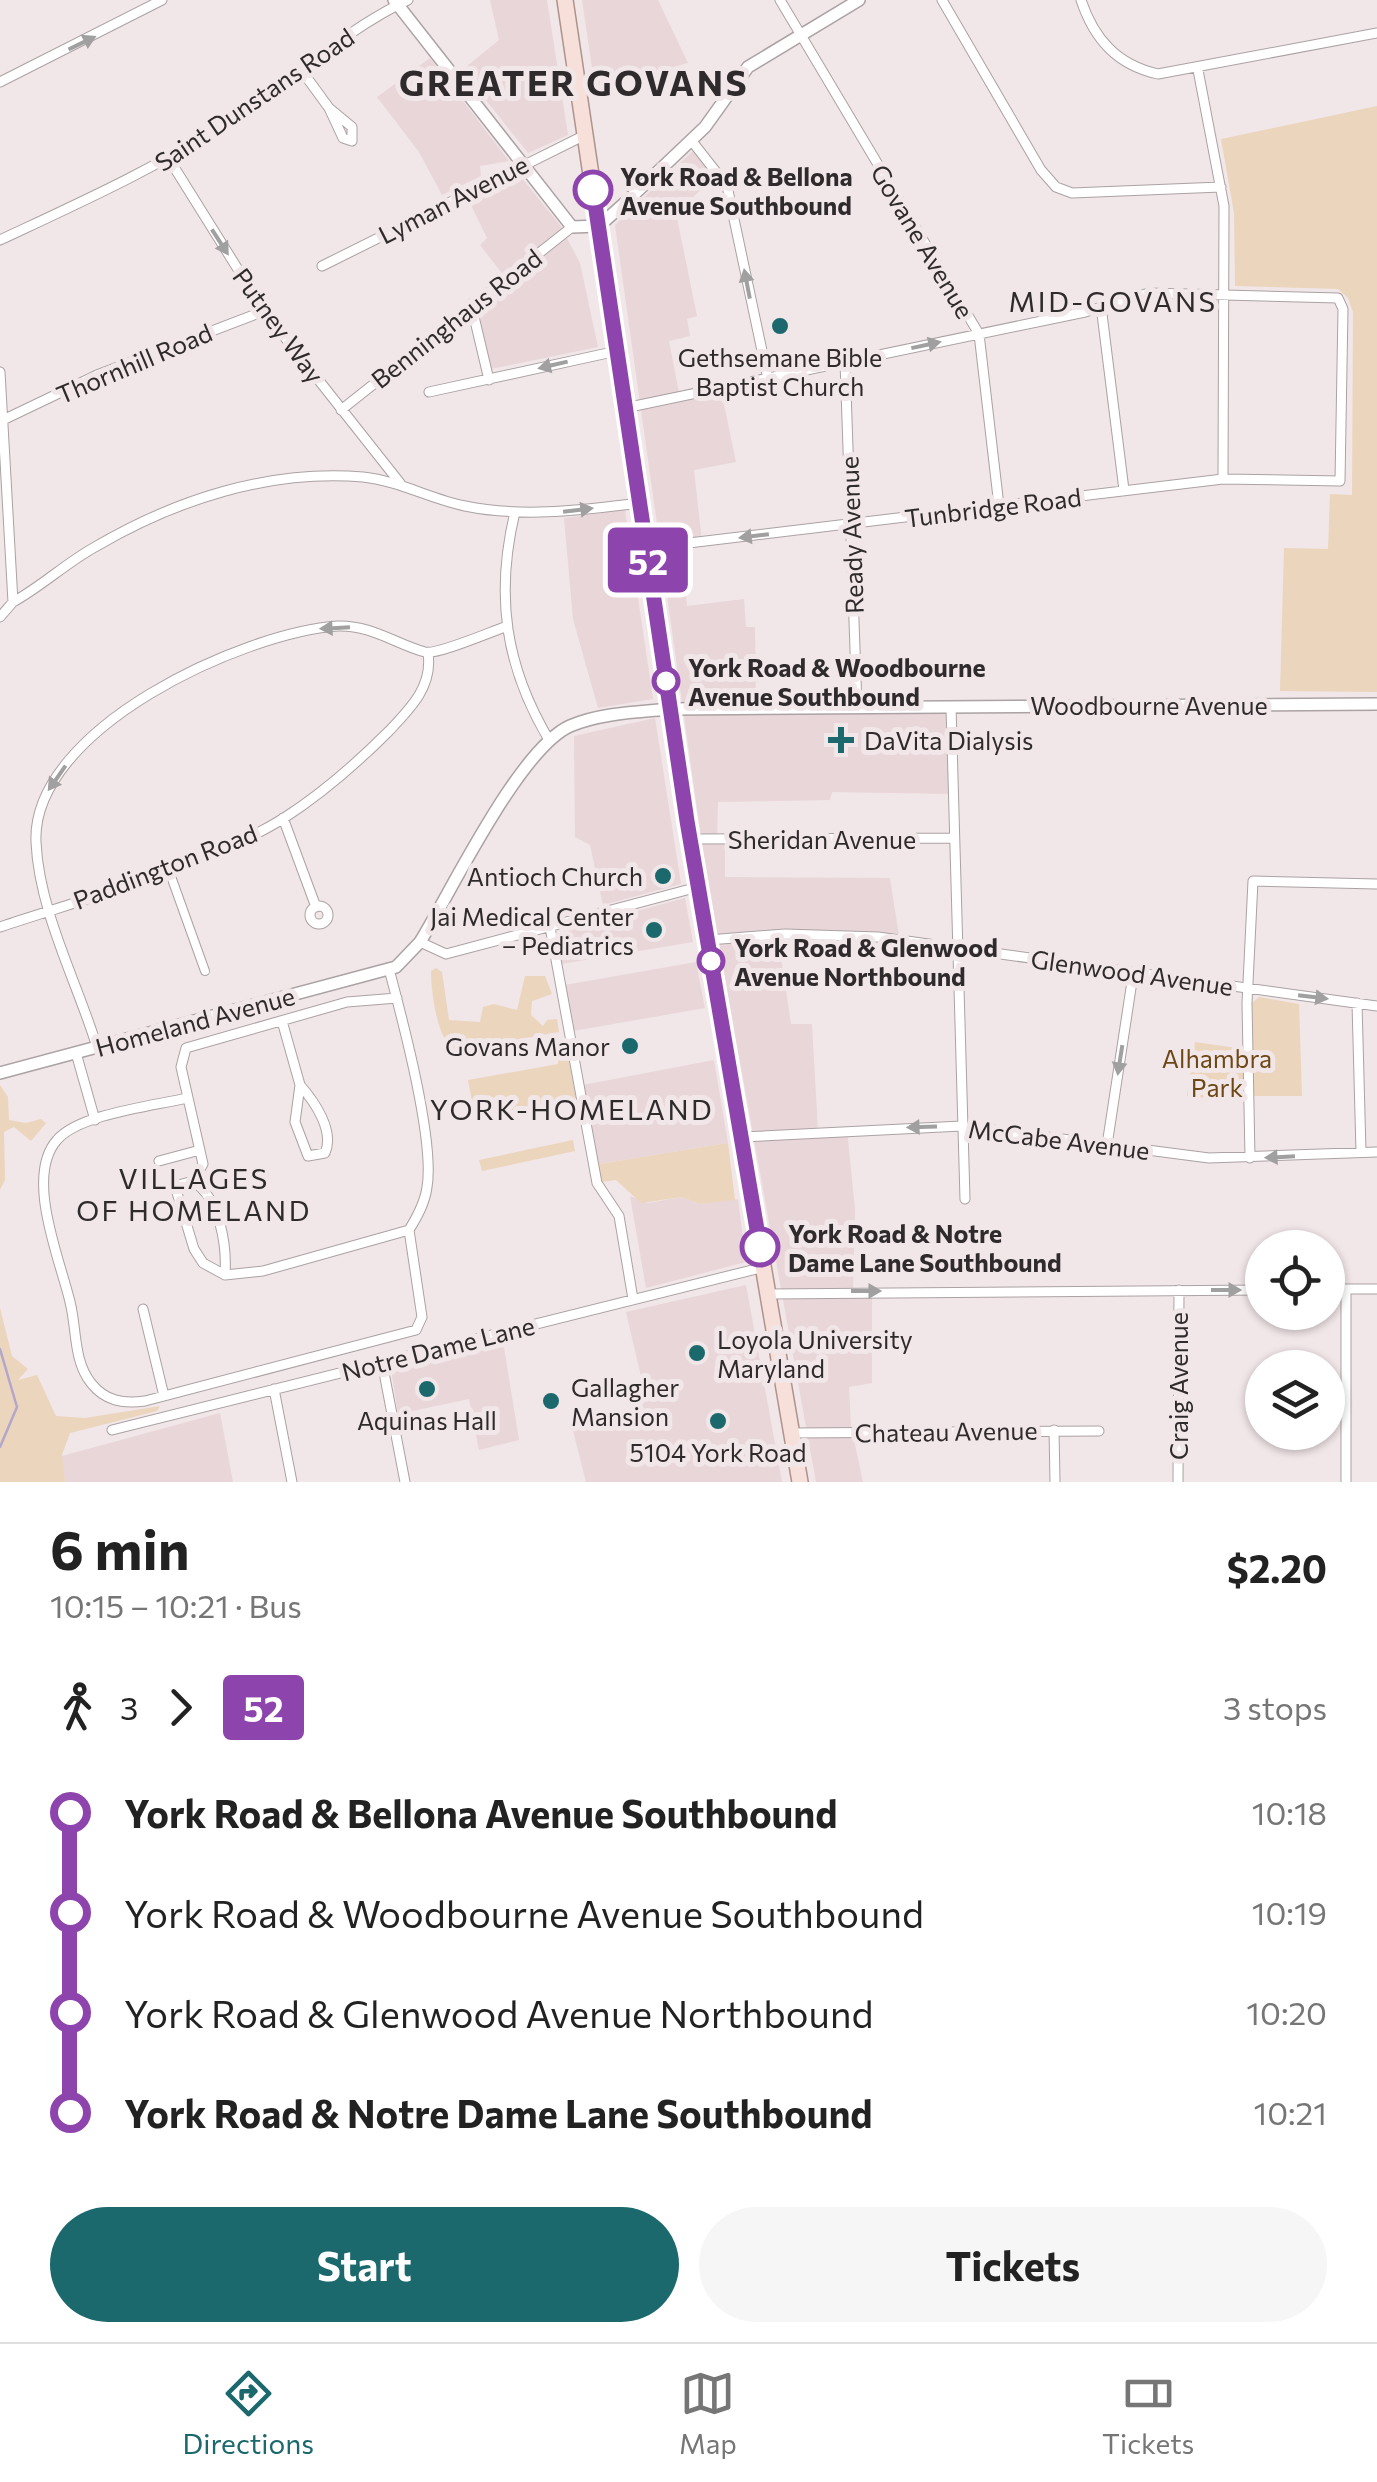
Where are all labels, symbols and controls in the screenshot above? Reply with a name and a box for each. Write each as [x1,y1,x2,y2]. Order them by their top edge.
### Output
street label: Saint Dunstans Road [149,21,359,177]
one-way arrow [68,35,97,52]
district label: GREATER GOVANS [399,60,749,103]
street label: Lyman Avenue [373,148,533,250]
street label: Govane Avenue [865,159,981,323]
place label: York Road & Bellona Avenue Southbound [620,161,853,220]
marker: York Road & Bellona Avenue Southbound [574,171,612,209]
one-way arrow [211,228,228,256]
street label: Benninghaus Road [365,242,547,394]
street label: Putney Way [227,262,331,388]
one-way arrow [738,268,754,299]
district label: MID-GOVANS [1009,284,1217,318]
marker: Gethsemane Bible Baptist Church [769,315,791,337]
street label: Thornhill Road [52,317,216,409]
one-way arrow [911,337,942,353]
place label: Gethsemane Bible Baptist Church [678,342,882,401]
one-way arrow [537,358,568,373]
street label: Ready Avenue [833,456,869,614]
street label: Tunbridge Road [903,481,1083,533]
one-way arrow [562,502,594,518]
line badge: 52 [603,528,693,592]
one-way arrow [737,528,769,544]
text: 52 [628,539,668,582]
one-way arrow [319,620,351,636]
place label: York Road & Woodbourne Avenue Southbound [688,652,986,711]
marker: York Road & Woodbourne Avenue Southbound [653,668,679,694]
street label: Woodbourne Avenue [1030,690,1268,720]
place label: DaVita Dialysis [864,725,1033,755]
marker: DaVita Dialysis [828,727,854,753]
one-way arrow [48,765,67,792]
street label: Paddington Road [69,817,261,915]
street label: Sheridan Avenue [728,824,916,854]
place label: Antioch Church [467,861,643,891]
marker: Antioch Church [652,865,674,887]
place label: Jai Medical Center – Pediatrics [430,901,634,960]
marker: Jai Medical Center – Pediatrics [643,919,665,941]
place label: York Road & Glenwood Avenue Northbound [734,932,998,991]
street label: Glenwood Avenue [1029,943,1235,1001]
marker: York Road & Glenwood Avenue Northbound [698,948,724,974]
street label: Homeland Avenue [92,980,298,1062]
one-way arrow [1298,989,1330,1005]
place label: Govans Manor [445,1031,610,1061]
marker: Govans Manor [619,1035,641,1057]
park label: Alhambra Park [1162,1043,1272,1102]
one-way arrow [1111,1044,1127,1076]
district label: YORK-HOMELAND [430,1092,714,1126]
street label: McCabe Avenue [967,1113,1151,1165]
one-way arrow [905,1120,937,1136]
one-way arrow [1263,1149,1295,1165]
district label: VILLAGES OF HOMELAND [76,1161,312,1227]
place label: York Road & Notre Dame Lane Southbound [788,1218,1062,1277]
marker: York Road & Notre Dame Lane Southbound [741,1228,779,1266]
map controls [1245,1230,1345,1450]
button: locate [1245,1230,1345,1330]
one-way arrow [1210,1282,1242,1298]
one-way arrow [850,1283,882,1299]
street label: Notre Dame Lane [339,1310,537,1386]
street label: Craig Avenue [1163,1312,1193,1460]
place label: Loyola University Maryland [717,1324,913,1383]
marker: Loyola University Maryland [686,1342,708,1364]
button: layers [1245,1350,1345,1450]
place label: Gallagher Mansion [571,1372,679,1431]
marker: Aquinas Hall [416,1378,438,1400]
marker: Gallagher Mansion [540,1390,562,1412]
place label: Aquinas Hall [357,1405,497,1435]
marker: 5104 York Road [707,1410,729,1432]
street label: Chateau Avenue [854,1414,1038,1448]
place label: 5104 York Road [630,1437,806,1467]
text: 6 min [50,1514,190,1581]
text: $2.20 [1227,1544,1327,1591]
text: 10:15 – 10:21 · Bus [50,1585,302,1625]
icon: walk [50,1680,105,1735]
icon: forward [153,1680,208,1735]
text: 52 [243,1686,284,1729]
text: 3 [120,1687,138,1727]
text: 3 stops [1223,1687,1327,1727]
text: York Road & Bellona Avenue Southbound [124,1789,837,1836]
text: 10:18 [1252,1792,1327,1832]
text: York Road & Woodbourne Avenue Southbound [124,1889,924,1936]
text: 10:19 [1252,1892,1327,1932]
text: York Road & Glenwood Avenue Northbound [124,1989,873,2036]
text: 10:20 [1246,1992,1327,2032]
text: York Road & Notre Dame Lane Southbound [124,2089,873,2136]
text: 10:21 [1253,2092,1327,2132]
button: Start [50,2207,679,2322]
button: Tickets [699,2207,1327,2322]
tab: Directions [183,2366,314,2460]
tab: Map [679,2366,737,2460]
tab: Tickets [1102,2366,1194,2460]

